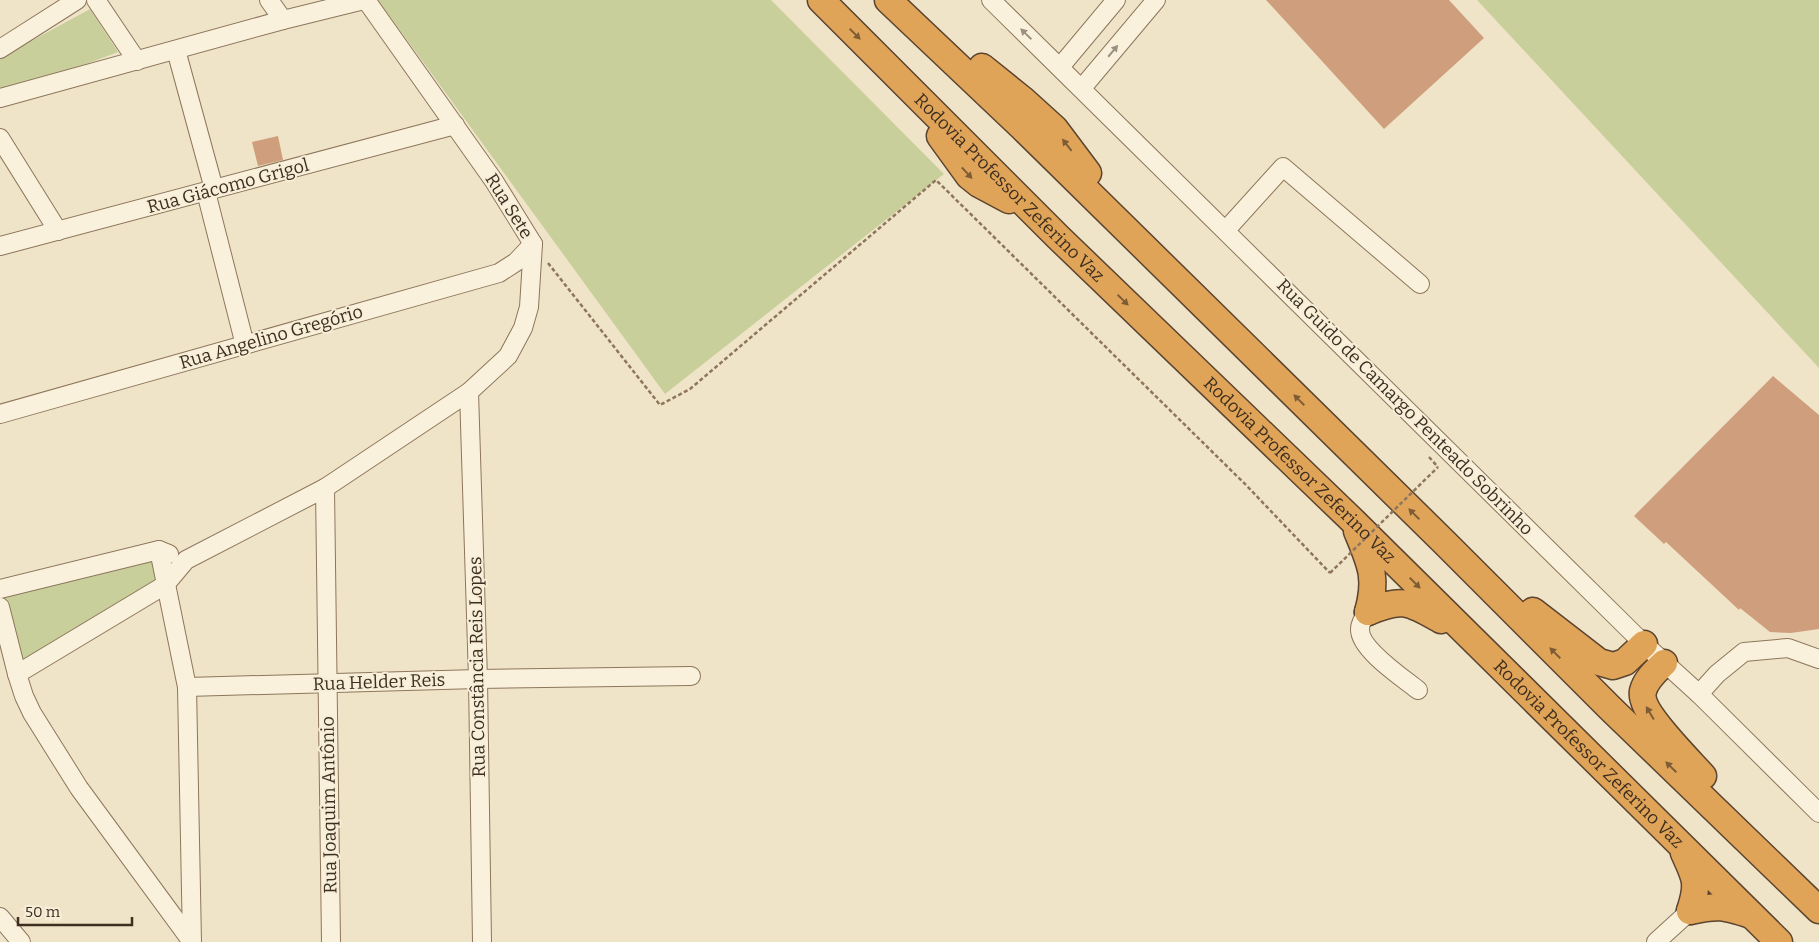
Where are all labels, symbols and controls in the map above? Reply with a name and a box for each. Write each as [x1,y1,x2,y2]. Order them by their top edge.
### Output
one-way arrow [849,28,861,40]
one-way arrow [1020,28,1032,40]
one-way arrow [1108,45,1119,58]
street label: Rodovia Professor Zeferino Vaz [910,89,1109,287]
one-way arrow [1062,139,1073,152]
street label: Rua Giácomo Grigol [145,154,311,218]
one-way arrow [961,167,973,179]
street label: Rua Sete [480,169,538,243]
street label: Rua Guido de Camargo Penteado Sobrinho [1272,274,1538,540]
one-way arrow [1117,293,1129,305]
street label: Rua Angelino Gregório [177,300,365,374]
street label: Rodovia Professor Zeferino Vaz [1199,372,1400,568]
one-way arrow [1293,394,1305,406]
one-way arrow [1409,508,1421,520]
street label: Rua Constância Reis Lopes [464,556,490,778]
one-way arrow [1409,577,1421,589]
one-way arrow [1549,647,1561,659]
street label: Rodovia Professor Zeferino Vaz [1489,655,1688,853]
street label: Rua Helder Reis [312,669,446,695]
one-way arrow [1645,706,1654,719]
street label: Rua Joaquim Antônio [316,716,342,894]
one-way arrow [1665,761,1677,773]
scale bar [18,894,131,926]
text: 50 m [25,903,61,921]

